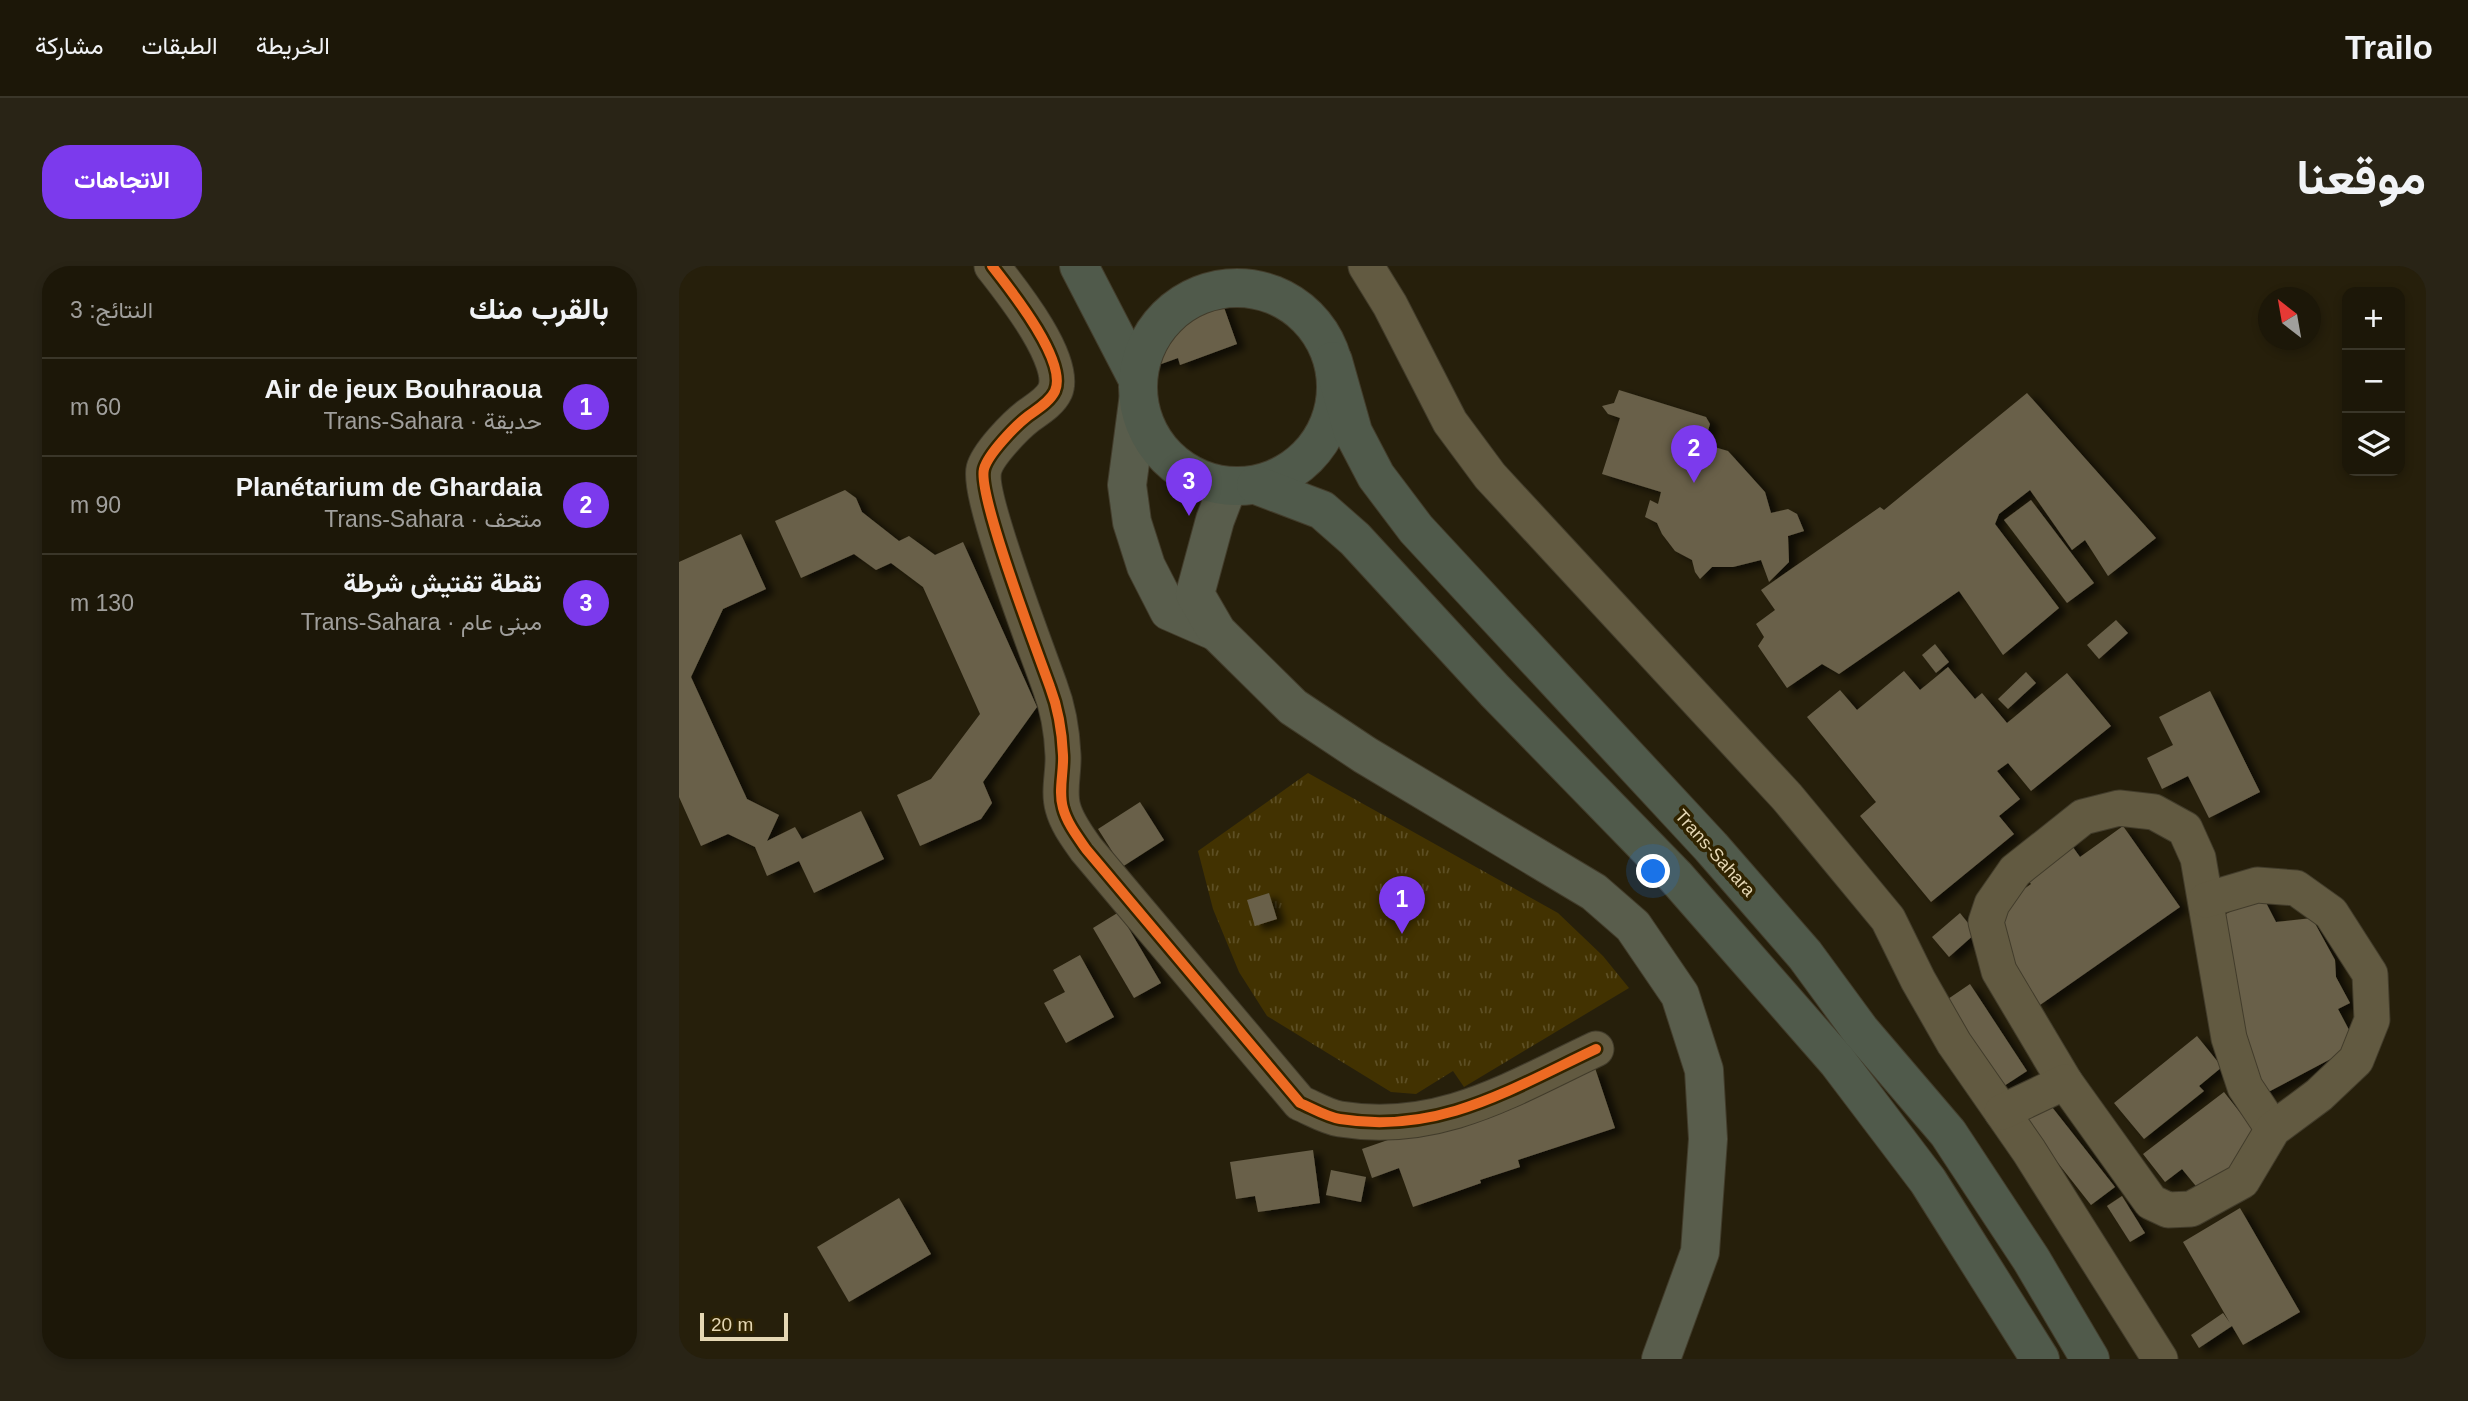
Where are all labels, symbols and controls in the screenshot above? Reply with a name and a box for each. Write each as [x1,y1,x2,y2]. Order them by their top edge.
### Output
text: Trailo [2345,29,2433,66]
text: مشاركة [35,32,103,59]
text: الطبقات [141,32,218,59]
text: الخريطة [256,32,330,59]
button: الاتجاهات [42,145,202,219]
text: موقعنا [2296,150,2426,204]
north arrow [2258,287,2321,350]
map controls [2342,287,2405,476]
button: + [2342,287,2405,350]
text: بالقرب منك [469,292,609,325]
text: النتائج: 3 [70,297,153,323]
button: − [2342,350,2405,413]
text: Air de jeux Bouhraoua [265,374,542,404]
text: 60 m [70,394,121,420]
text: 1 [580,394,592,420]
text: حديقة · Trans-Sahara [324,408,542,434]
button: layers [2342,413,2405,476]
pin: 2 [1671,425,1717,483]
pin: 3 [1166,458,1212,516]
text: Planétarium de Ghardaia [236,472,542,502]
text: 90 m [70,492,121,518]
text: 2 [580,492,592,518]
text: متحف · Trans-Sahara [324,506,542,532]
text: نقطة تفتيش شرطة [343,568,542,598]
text: 130 m [70,590,134,616]
text: 3 [580,590,592,616]
text: مبنى عام · Trans-Sahara [301,609,542,635]
street label: Trans-Sahara [1671,806,1760,901]
your location [1636,854,1670,888]
pin: 1 [1379,876,1425,934]
scale bar [700,1310,787,1342]
text: 20 m [711,1314,753,1335]

